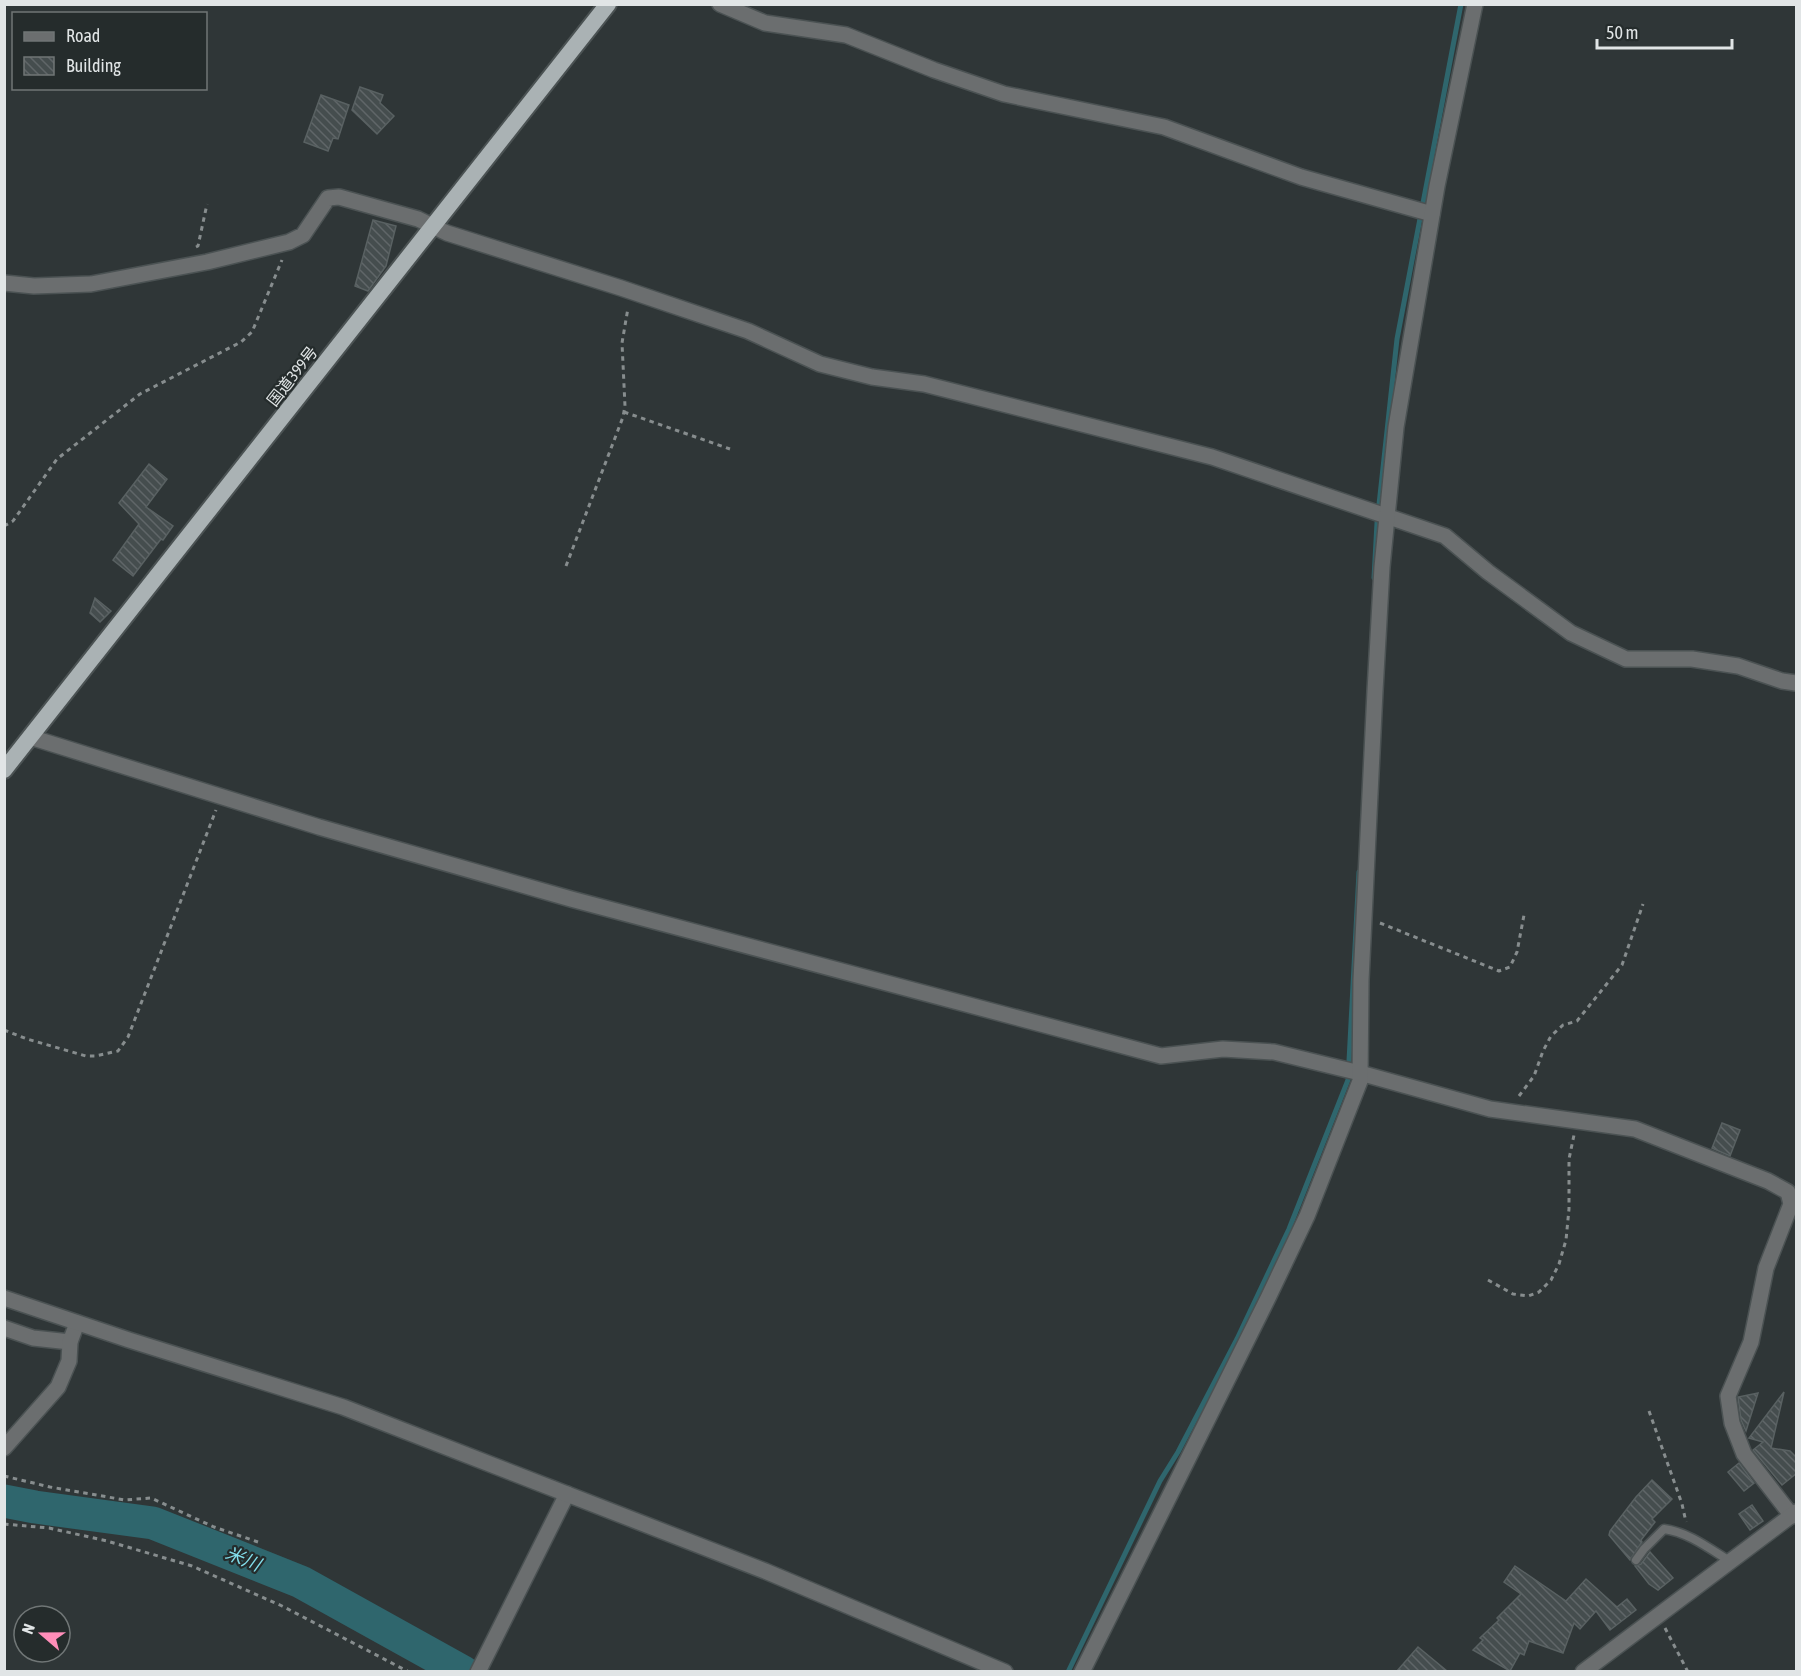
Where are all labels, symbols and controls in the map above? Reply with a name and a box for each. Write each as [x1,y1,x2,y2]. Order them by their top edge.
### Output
legend [12,12,207,90]
scale bar [1597,12,1732,50]
text: 50 m [1606,22,1638,43]
text: Road [66,25,100,46]
text: Building [66,55,121,76]
street label: 国道399号 [263,343,321,409]
water label: 米川 [223,1542,266,1576]
north arrow [12,1604,72,1664]
text: N [18,1621,38,1636]

